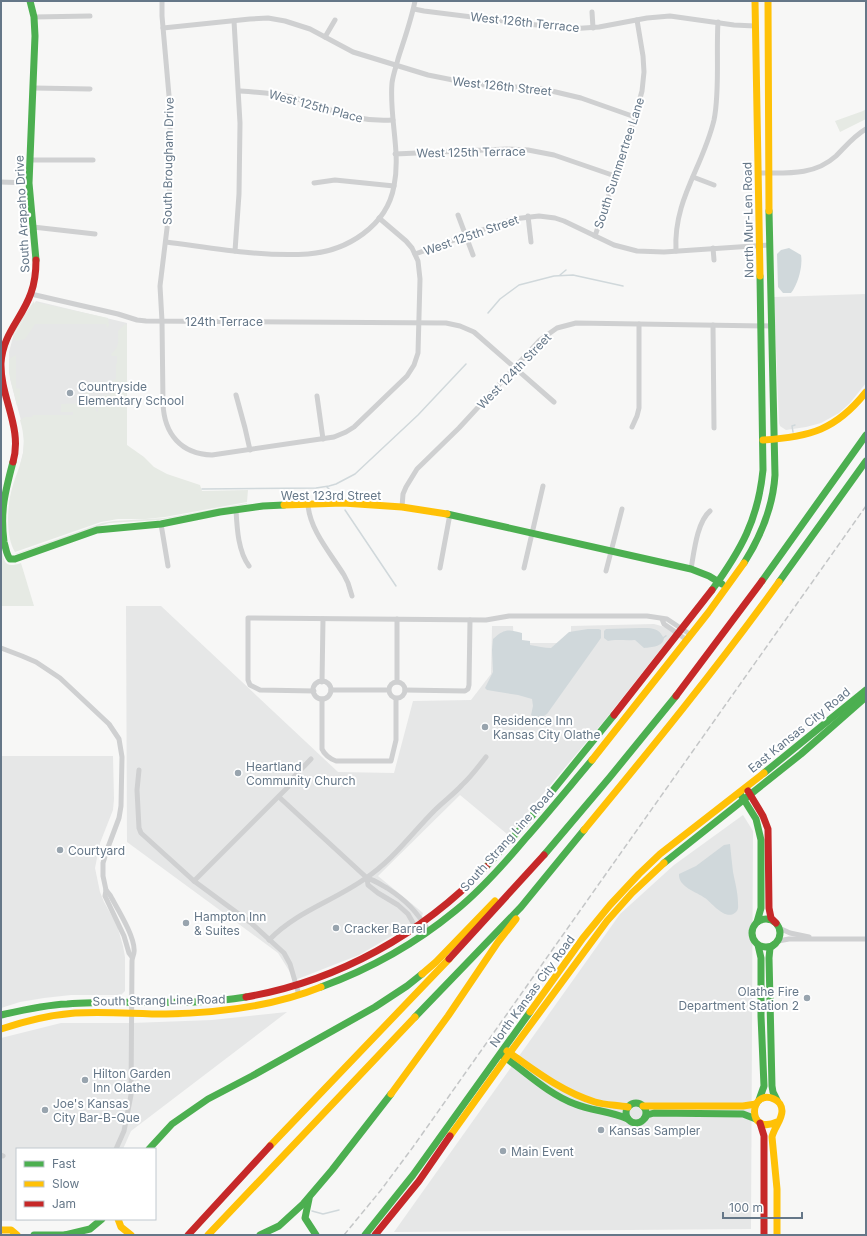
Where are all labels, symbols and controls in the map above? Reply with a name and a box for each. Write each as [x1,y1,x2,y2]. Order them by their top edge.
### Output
street label: West 126th Terrace [470,9,580,35]
street label: West 126th Street [452,73,552,99]
street label: West 125th Place [267,86,365,126]
street label: South Summertree Lane [591,95,647,231]
street label: South Brougham Drive [159,97,177,225]
street label: West 125th Terrace [416,144,526,160]
street label: South Arapaho Drive [11,155,33,273]
street label: North Mur-Len Road [739,162,757,278]
street label: West 125th Street [421,212,521,258]
street label: 124th Terrace [185,314,263,329]
street label: West 124th Street [474,330,554,412]
place label: Countryside Elementary School [78,379,184,408]
marker: Countryside Elementary School [65,388,75,398]
street label: West 123rd Street [281,488,381,503]
street label: East Kansas City Road [745,684,853,776]
place label: Residence Inn Kansas City Olathe [493,713,600,742]
marker: Residence Inn Kansas City Olathe [480,722,490,732]
place label: Heartland Community Church [246,759,356,788]
marker: Heartland Community Church [233,768,243,778]
street label: South Strang Line Road [457,785,557,895]
place label: Courtyard [68,843,125,858]
marker: Courtyard [55,845,65,855]
place label: Hampton Inn & Suites [194,909,266,938]
marker: Hampton Inn & Suites [181,918,191,928]
place label: Cracker Barrel [344,921,426,936]
marker: Cracker Barrel [331,923,341,933]
street label: North Kansas City Road [486,932,578,1050]
place label: Olathe Fire Department Station 2 [678,984,799,1013]
street label: South Strang Line Road [92,991,226,1009]
marker: Olathe Fire Department Station 2 [802,993,812,1003]
place label: Hilton Garden Inn Olathe [93,1066,171,1095]
marker: Hilton Garden Inn Olathe [80,1075,90,1085]
place label: Joe's Kansas City Bar-B-Que [53,1096,140,1125]
marker: Joe's Kansas City Bar-B-Que [40,1105,50,1115]
place label: Kansas Sampler [609,1123,701,1138]
marker: Kansas Sampler [596,1125,606,1135]
place label: Main Event [511,1144,574,1159]
marker: Main Event [498,1146,508,1156]
legend [16,1148,156,1220]
text: Fast [52,1156,76,1171]
text: Slow [52,1176,80,1191]
scale bar [723,1194,802,1220]
text: Jam [52,1196,76,1211]
text: 100 m [729,1200,763,1215]

